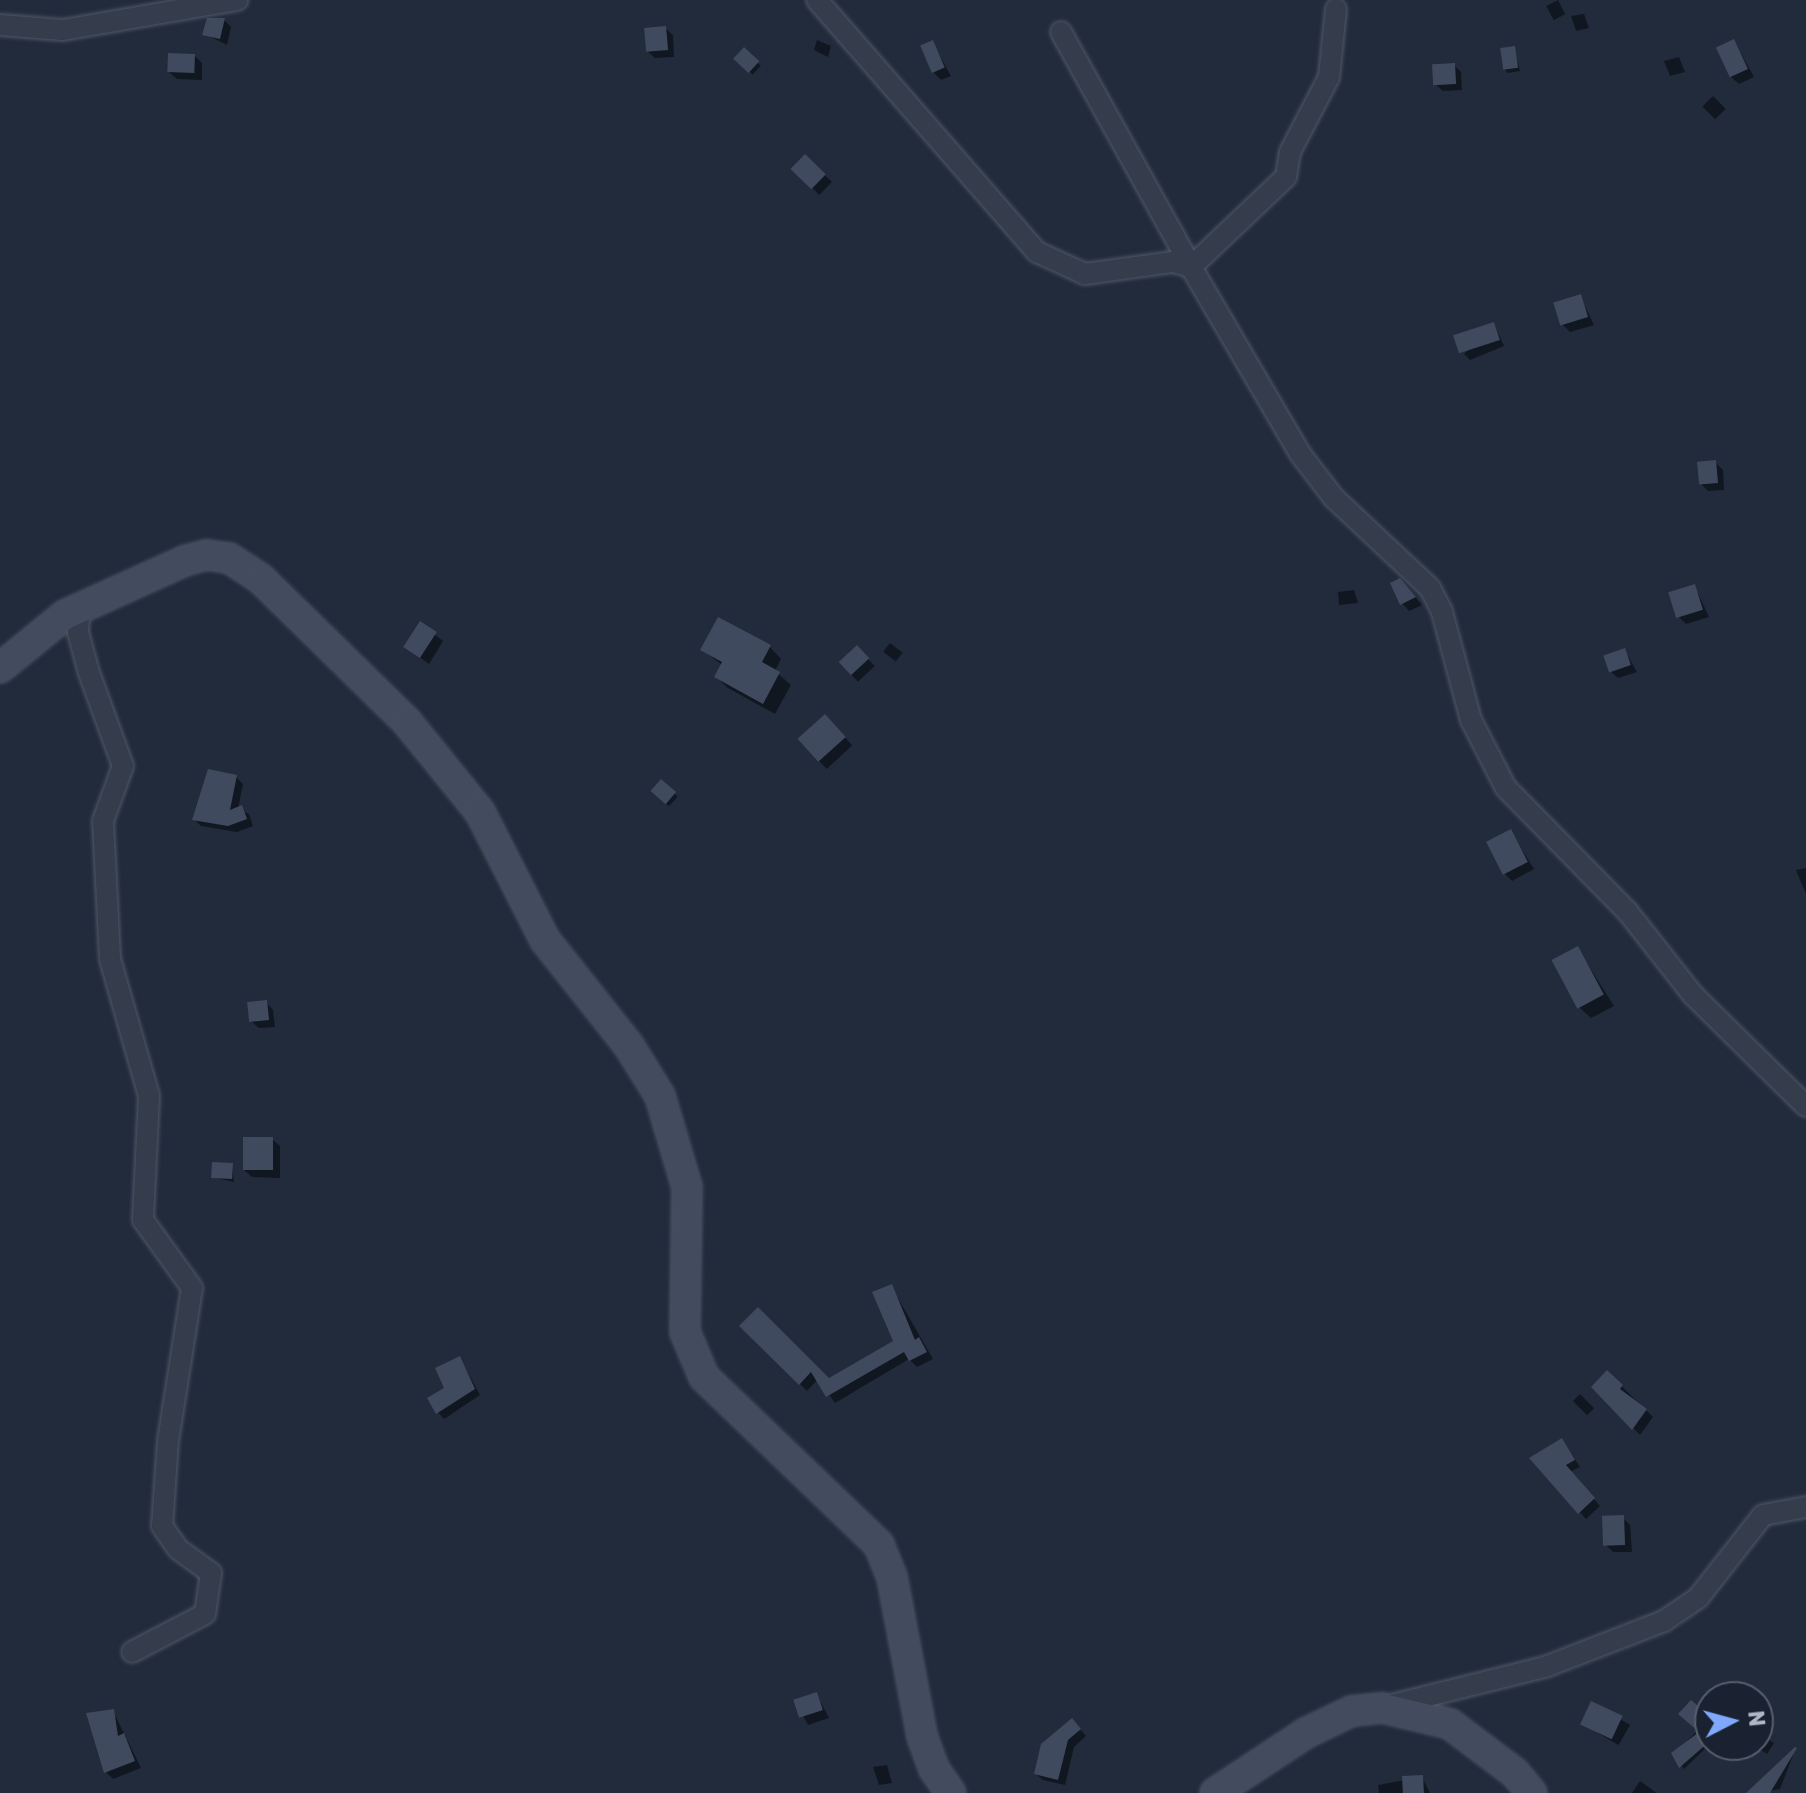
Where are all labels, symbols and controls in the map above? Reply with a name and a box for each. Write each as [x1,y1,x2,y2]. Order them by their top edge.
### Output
north arrow [1694,1681,1774,1761]
text: N [1742,1709,1771,1728]

